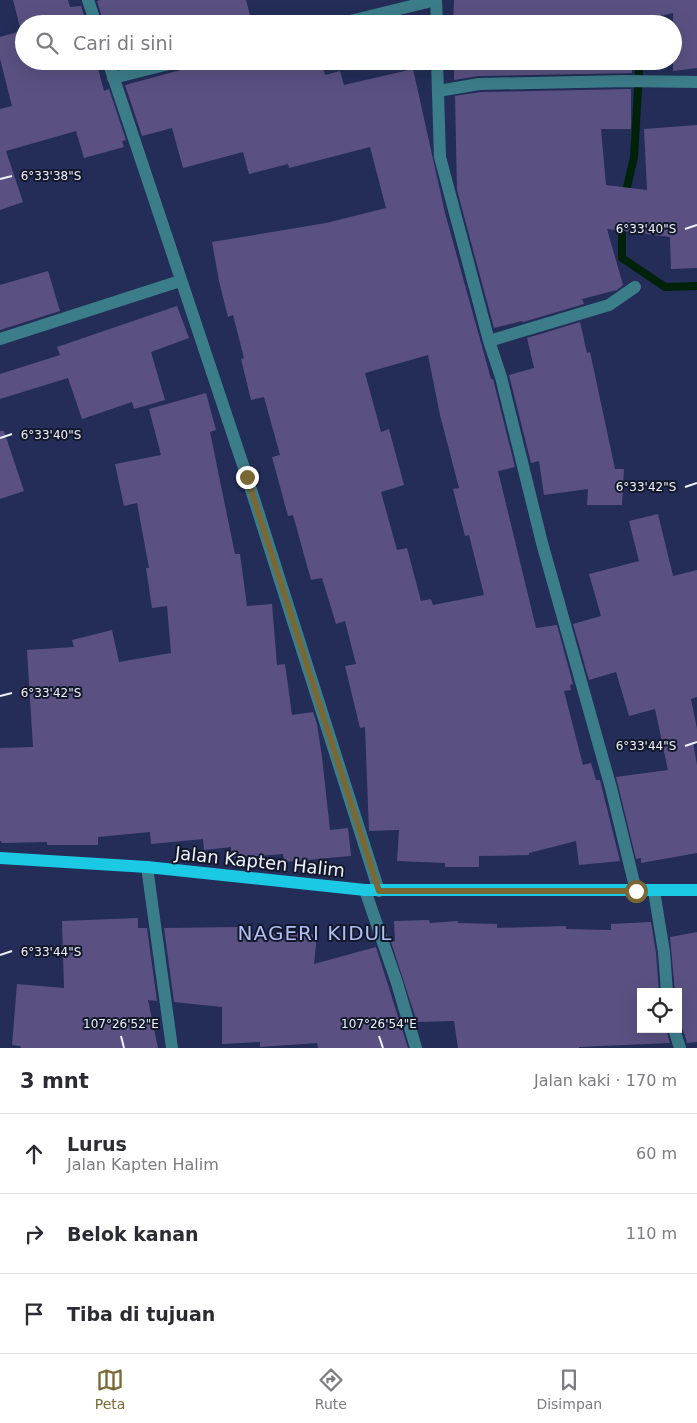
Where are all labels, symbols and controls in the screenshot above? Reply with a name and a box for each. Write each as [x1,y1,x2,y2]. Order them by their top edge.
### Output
search box [15,15,682,70]
icon: search [33,29,61,57]
text: Cari di sini [73,32,173,54]
text: 6°33'38"S [21,169,81,183]
text: 6°33'40"S [616,222,676,236]
text: 6°33'40"S [21,428,81,442]
route end [236,466,259,489]
text: 6°33'42"S [616,480,676,494]
text: 6°33'42"S [21,686,81,700]
text: 6°33'44"S [616,739,676,753]
street label: Jalan Kapten Halim [173,842,346,881]
route start [625,880,648,903]
district label: NAGERI KIDUL [238,921,392,945]
text: 6°33'44"S [21,945,81,959]
map controls [637,988,682,1033]
button: locate [637,988,682,1033]
text: 107°26'52"E [83,1017,159,1031]
text: 107°26'54"E [341,1017,417,1031]
text: 3 mnt [20,1069,89,1093]
text: Jalan kaki · 170 m [534,1071,677,1090]
text: Lurus [67,1133,127,1155]
icon: ahead [20,1140,48,1168]
text: 60 m [636,1144,677,1163]
text: Jalan Kapten Halim [67,1155,219,1174]
icon: right [20,1220,48,1248]
text: Belok kanan [67,1223,199,1245]
text: 110 m [626,1224,677,1243]
icon: arrive [20,1300,48,1328]
text: Tiba di tujuan [67,1303,215,1325]
tab: Peta [95,1366,125,1412]
tab: Rute [315,1366,347,1412]
tab: Disimpan [536,1366,602,1412]

